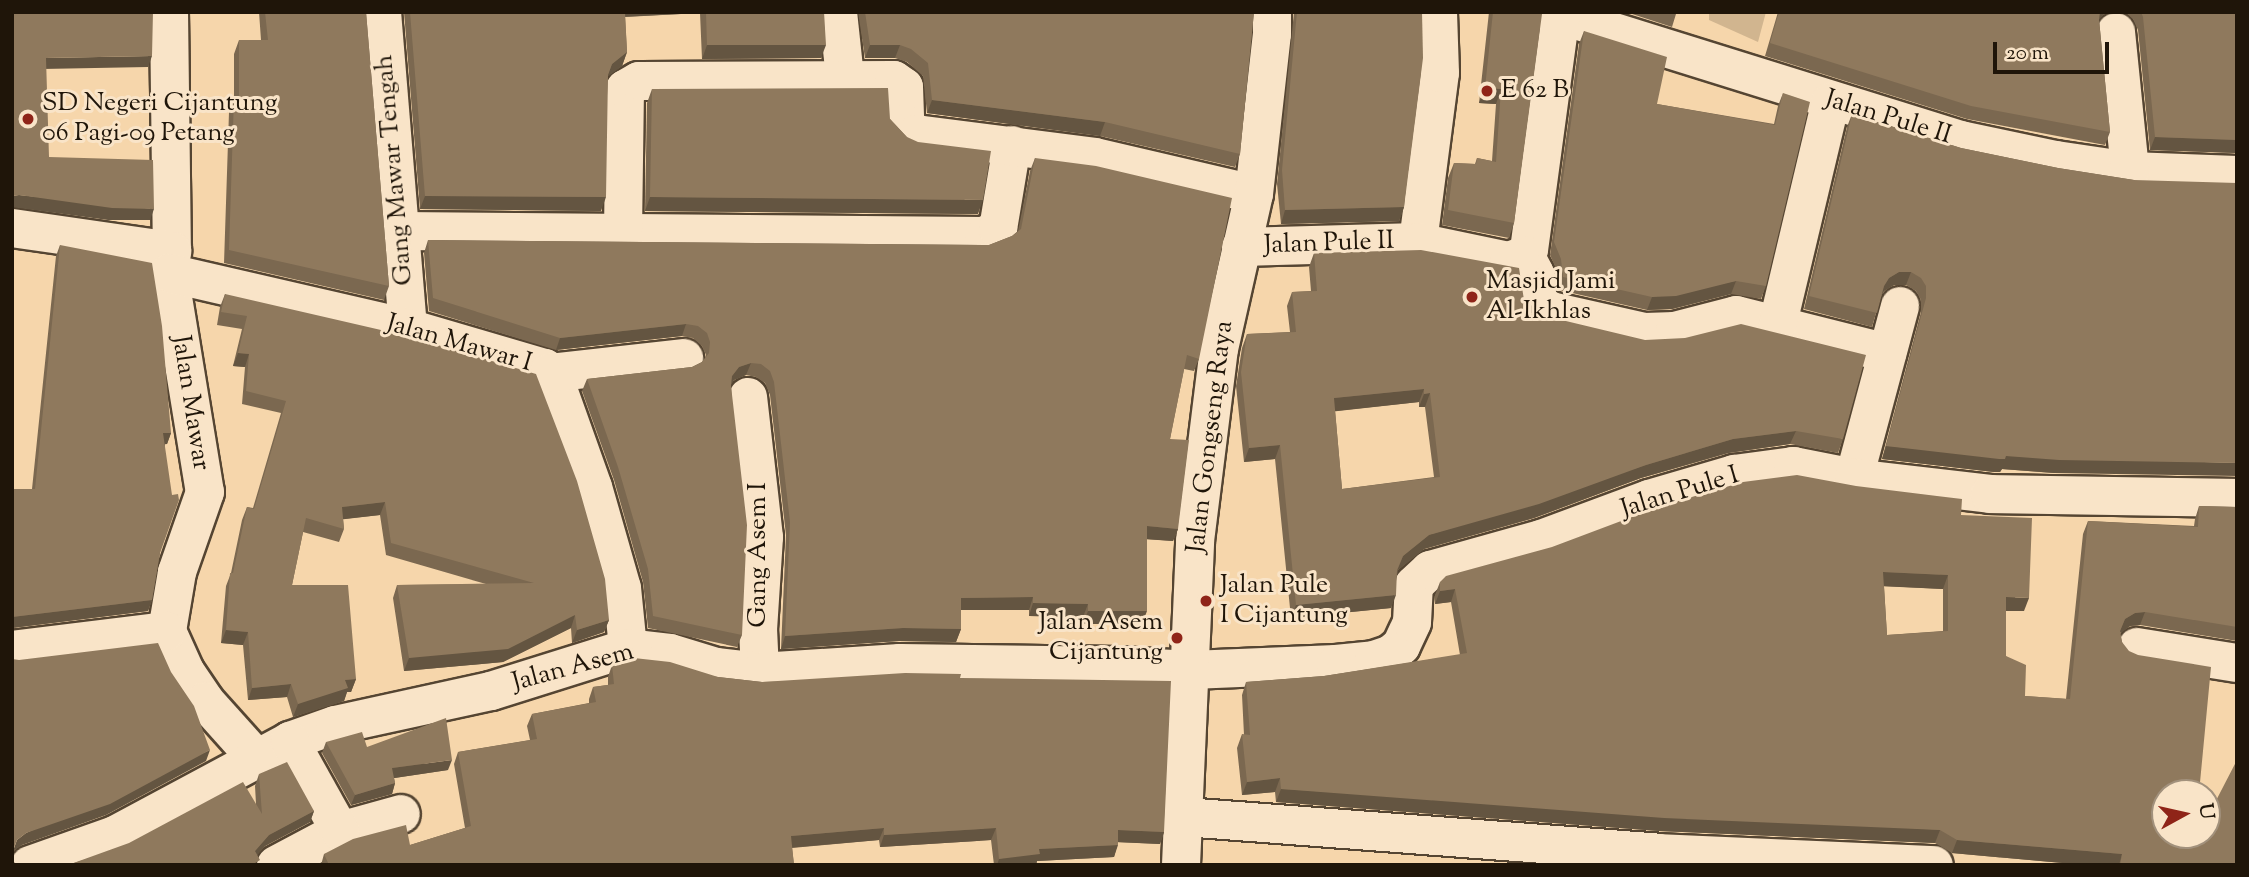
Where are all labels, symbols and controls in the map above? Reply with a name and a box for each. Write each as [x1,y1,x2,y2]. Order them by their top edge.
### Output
scale bar [1997,28,2112,72]
text: 20 m [2006,39,2049,69]
street label: Gang Mawar Tengah [369,53,421,287]
place label: E 62 B [1501,75,1569,107]
marker: E 62 B [1479,83,1495,99]
street label: Jalan Pule II [1821,84,1955,152]
place label: SD Negeri Cijantung 06 Pagi-09 Petang [42,88,277,150]
marker: SD Negeri Cijantung 06 Pagi-09 Petang [20,111,36,127]
street label: Jalan Pule II [1263,226,1395,262]
place label: Masjid Jami Al-Ikhlas [1486,266,1615,328]
marker: Masjid Jami Al-Ikhlas [1464,289,1480,305]
street label: Jalan Mawar I [383,308,535,380]
street label: Jalan Gongseng Raya [1181,319,1241,555]
street label: Jalan Mawar [164,333,216,473]
street label: Jalan Pule I [1617,460,1743,526]
street label: Gang Asem I [743,482,775,628]
place label: Jalan Pule I Cijantung [1220,570,1348,632]
marker: Jalan Pule I Cijantung [1198,593,1214,609]
place label: Jalan Asem Cijantung [1038,607,1163,668]
marker: Jalan Asem Cijantung [1169,630,1185,646]
street label: Jalan Asem [509,637,637,699]
north arrow [2151,779,2221,849]
text: U [2191,802,2220,821]

